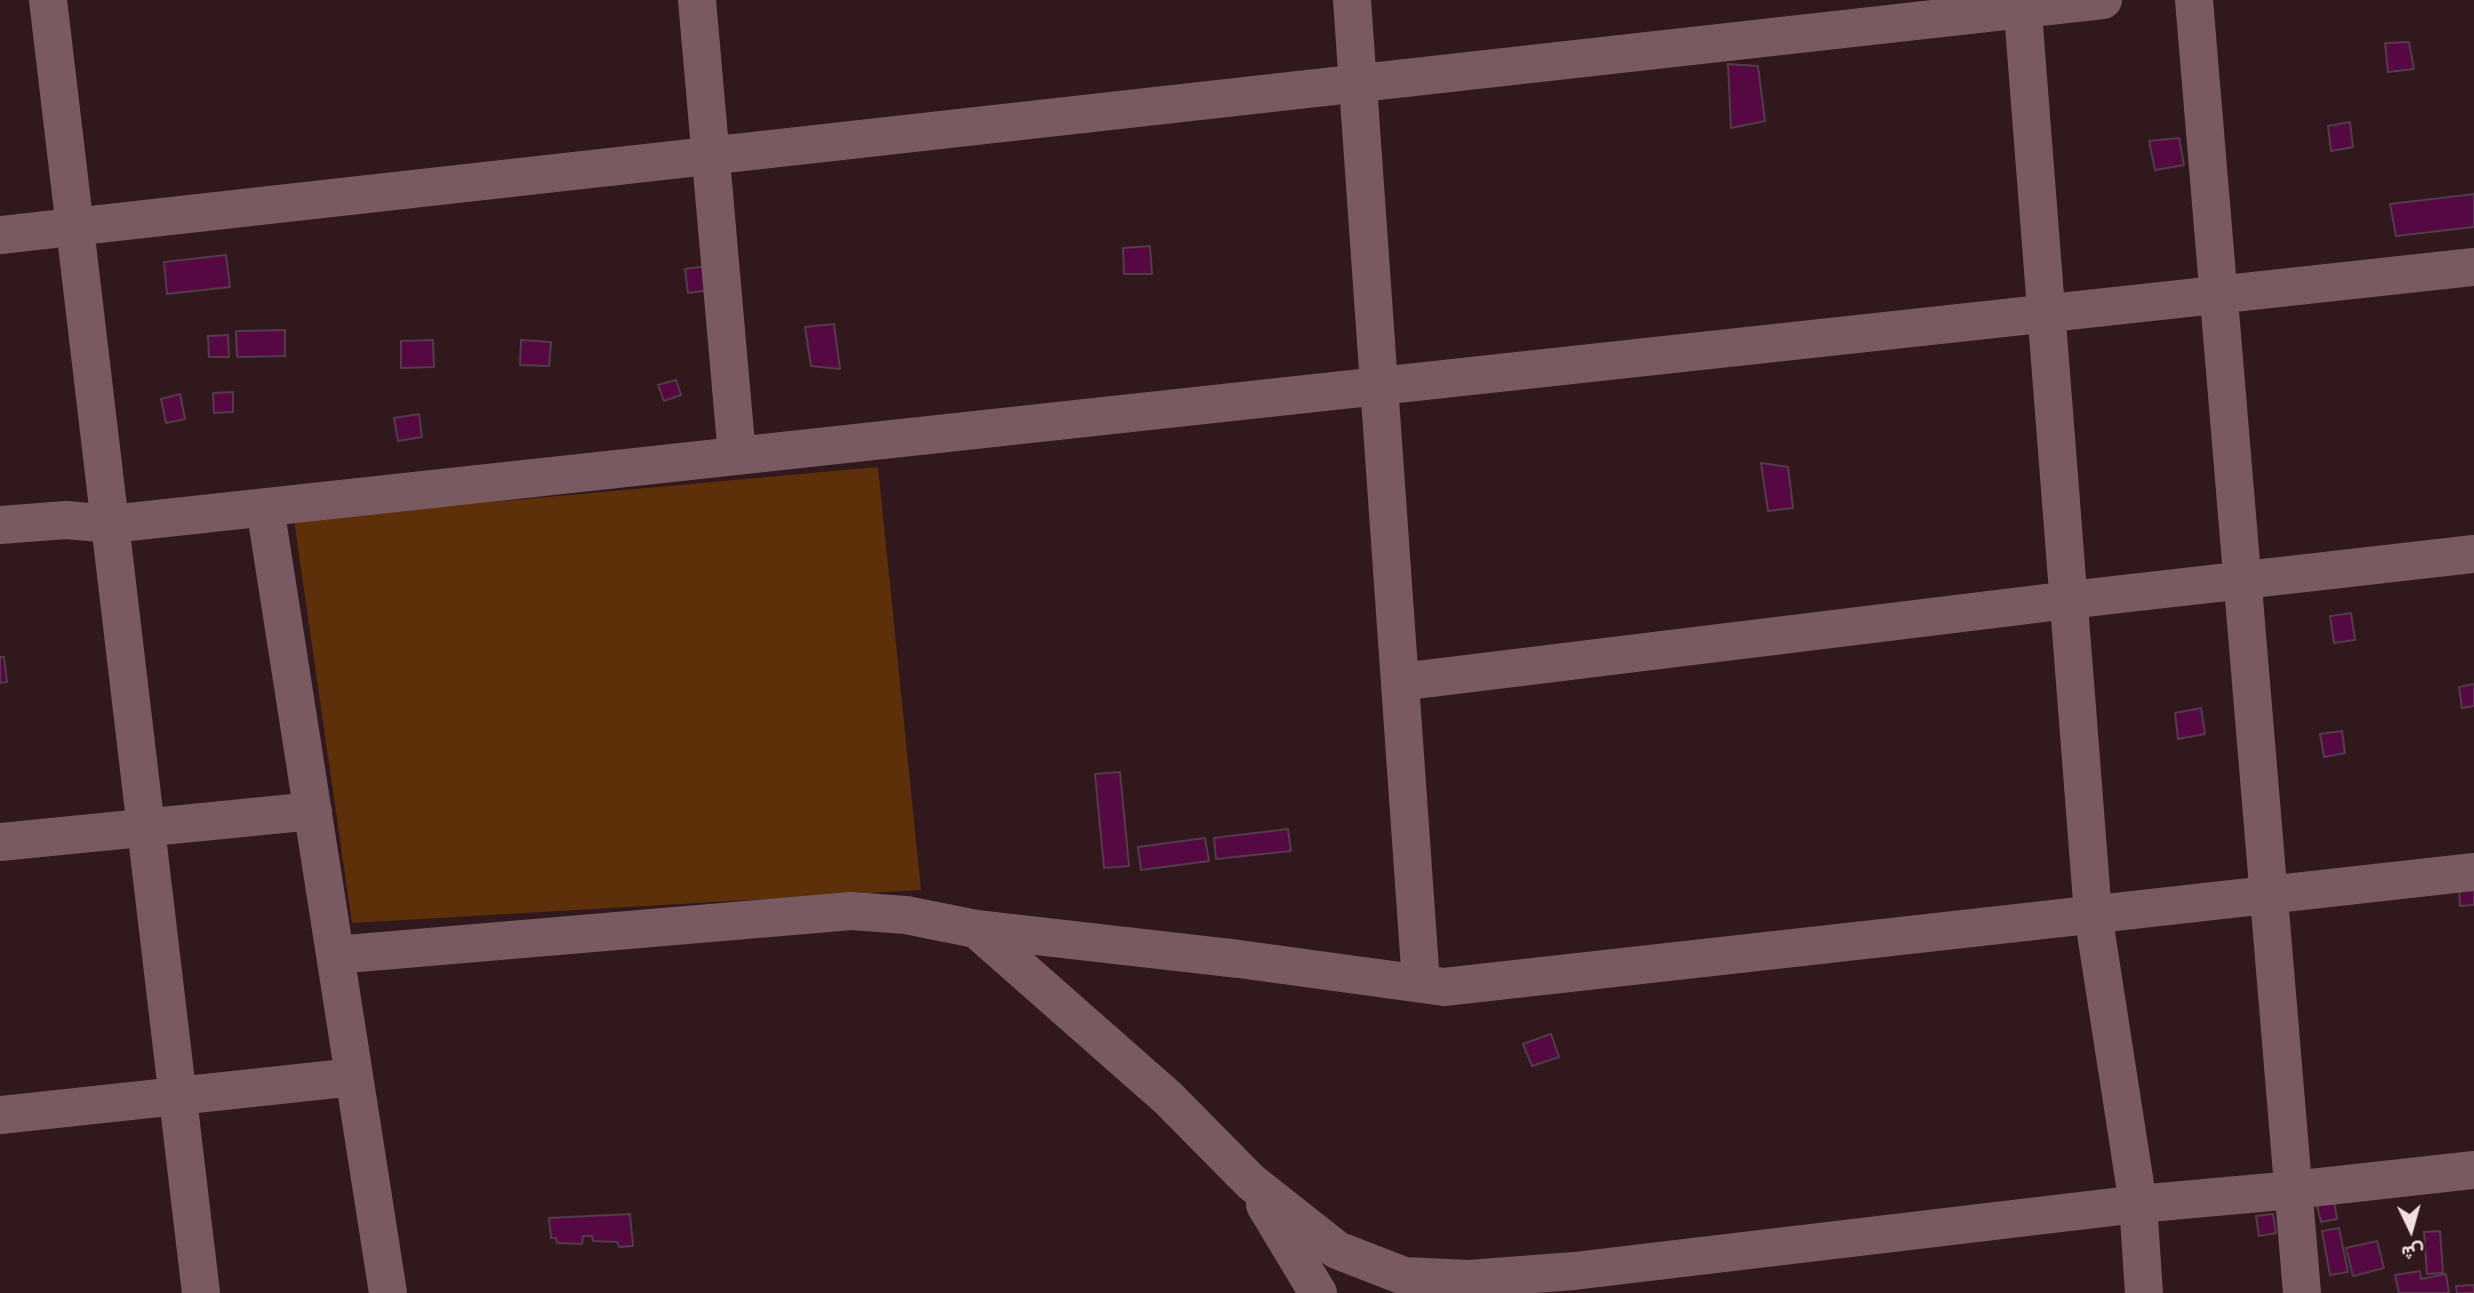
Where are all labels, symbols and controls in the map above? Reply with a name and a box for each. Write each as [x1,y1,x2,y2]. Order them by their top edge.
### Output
north arrow [2376,1195,2446,1265]
text: ش [2400,1239,2425,1264]

